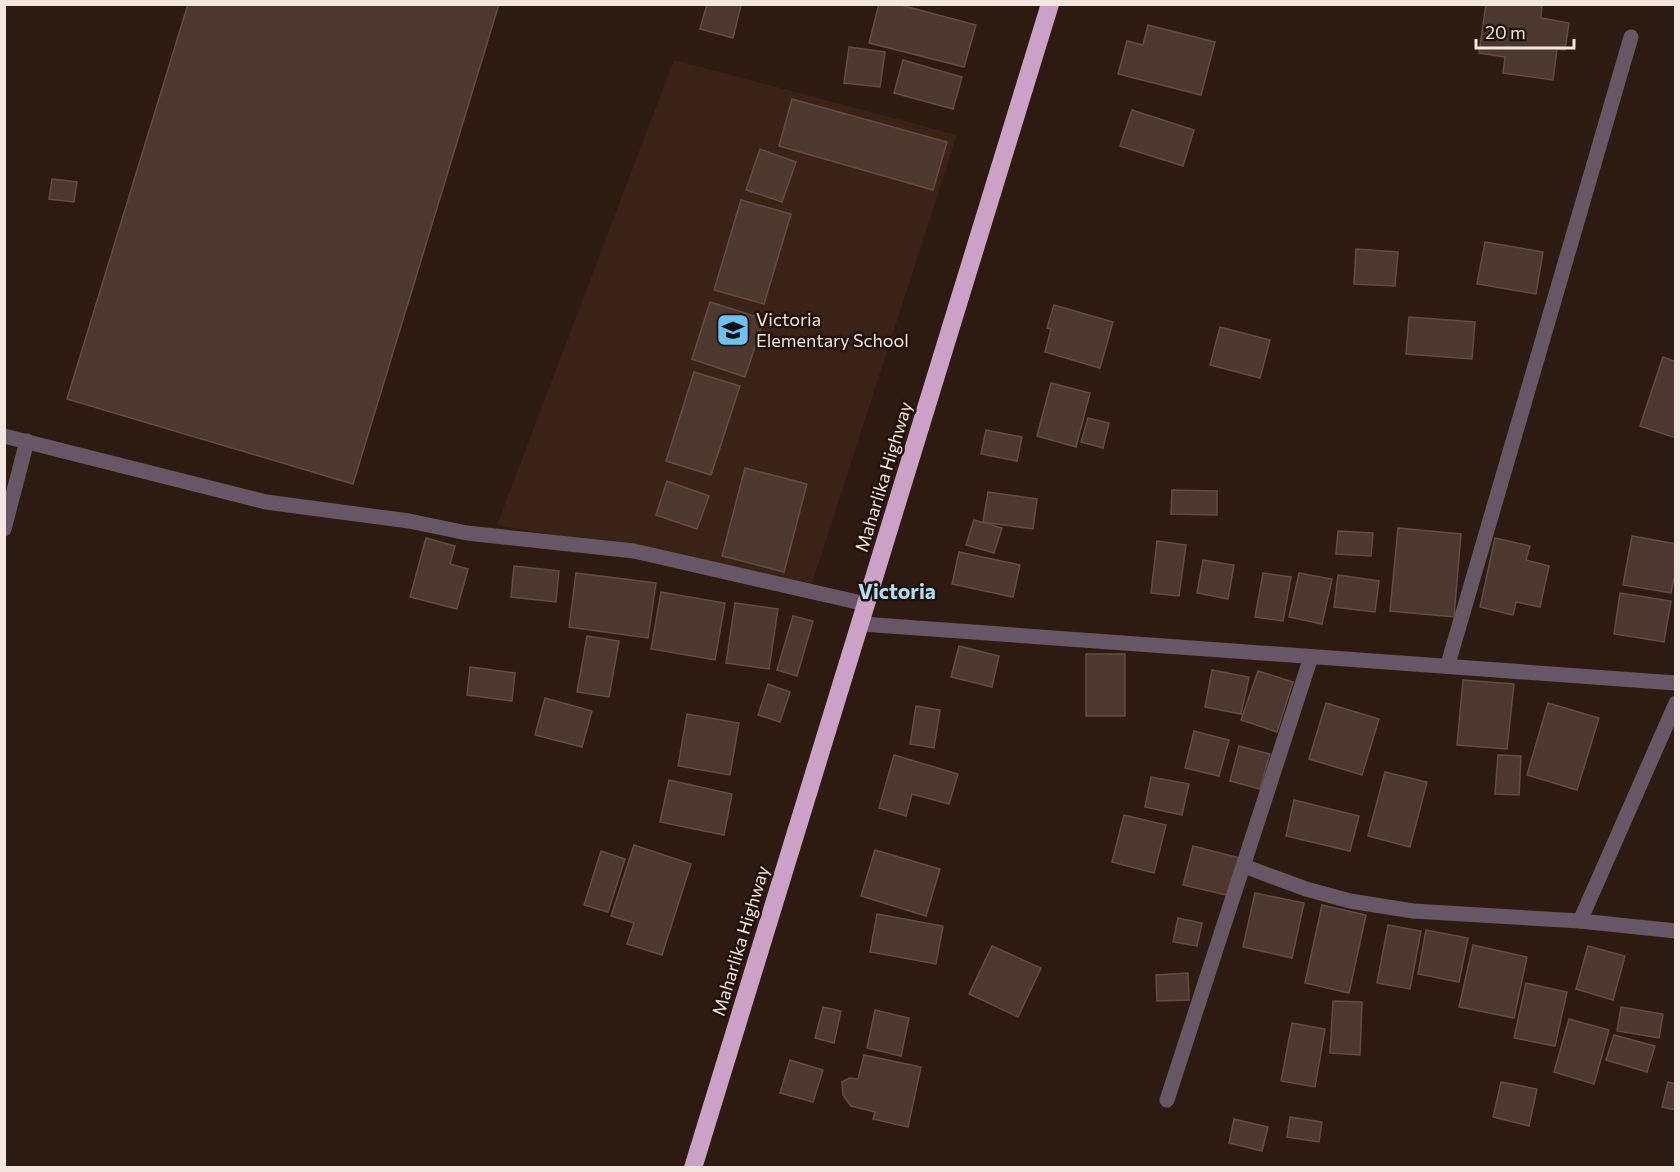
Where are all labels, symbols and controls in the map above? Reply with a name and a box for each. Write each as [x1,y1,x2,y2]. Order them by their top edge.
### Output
scale bar [1476,12,1574,50]
text: 20 m [1485,21,1526,43]
place label: Victoria Elementary School [756,308,909,351]
school or university icon: Victoria Elementary School [715,312,751,348]
street label: Maharlika Highway [850,399,916,554]
district label: Victoria [858,578,936,603]
street label: Maharlika Highway [707,863,773,1018]

